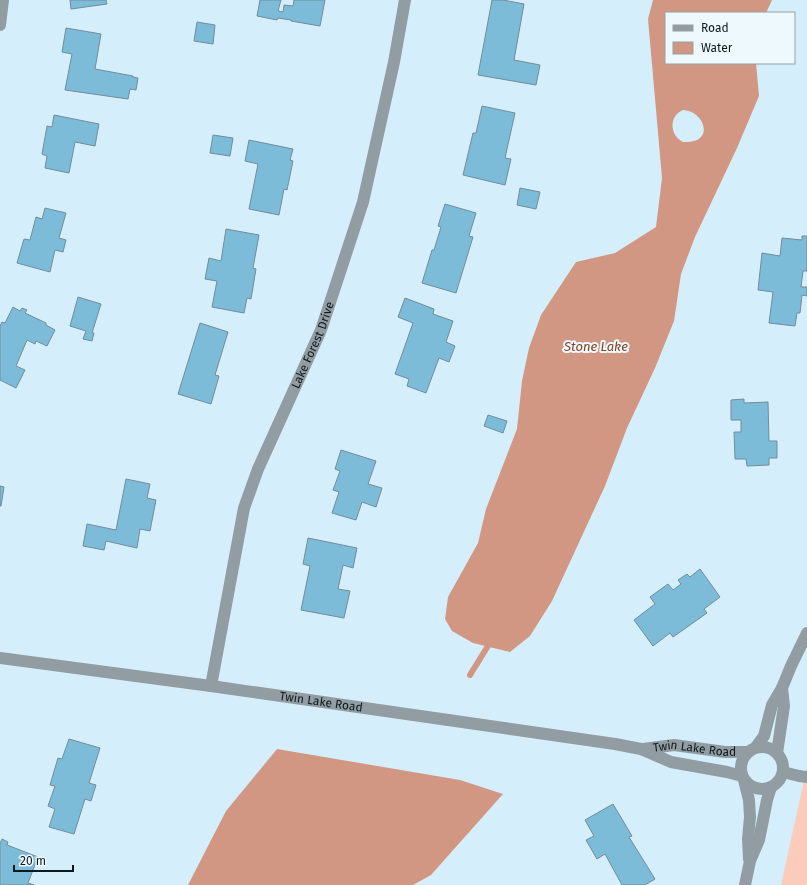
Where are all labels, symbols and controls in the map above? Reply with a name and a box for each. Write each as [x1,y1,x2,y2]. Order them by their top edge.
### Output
legend [665,12,795,64]
text: Road [701,21,729,35]
text: Water [701,41,733,55]
street label: Lake Forest Drive [288,300,337,391]
water label: Stone Lake [563,339,628,354]
street label: Twin Lake Road [278,689,364,715]
street label: Twin Lake Road [652,738,736,759]
scale bar [14,847,73,873]
text: 20 m [20,854,46,868]

